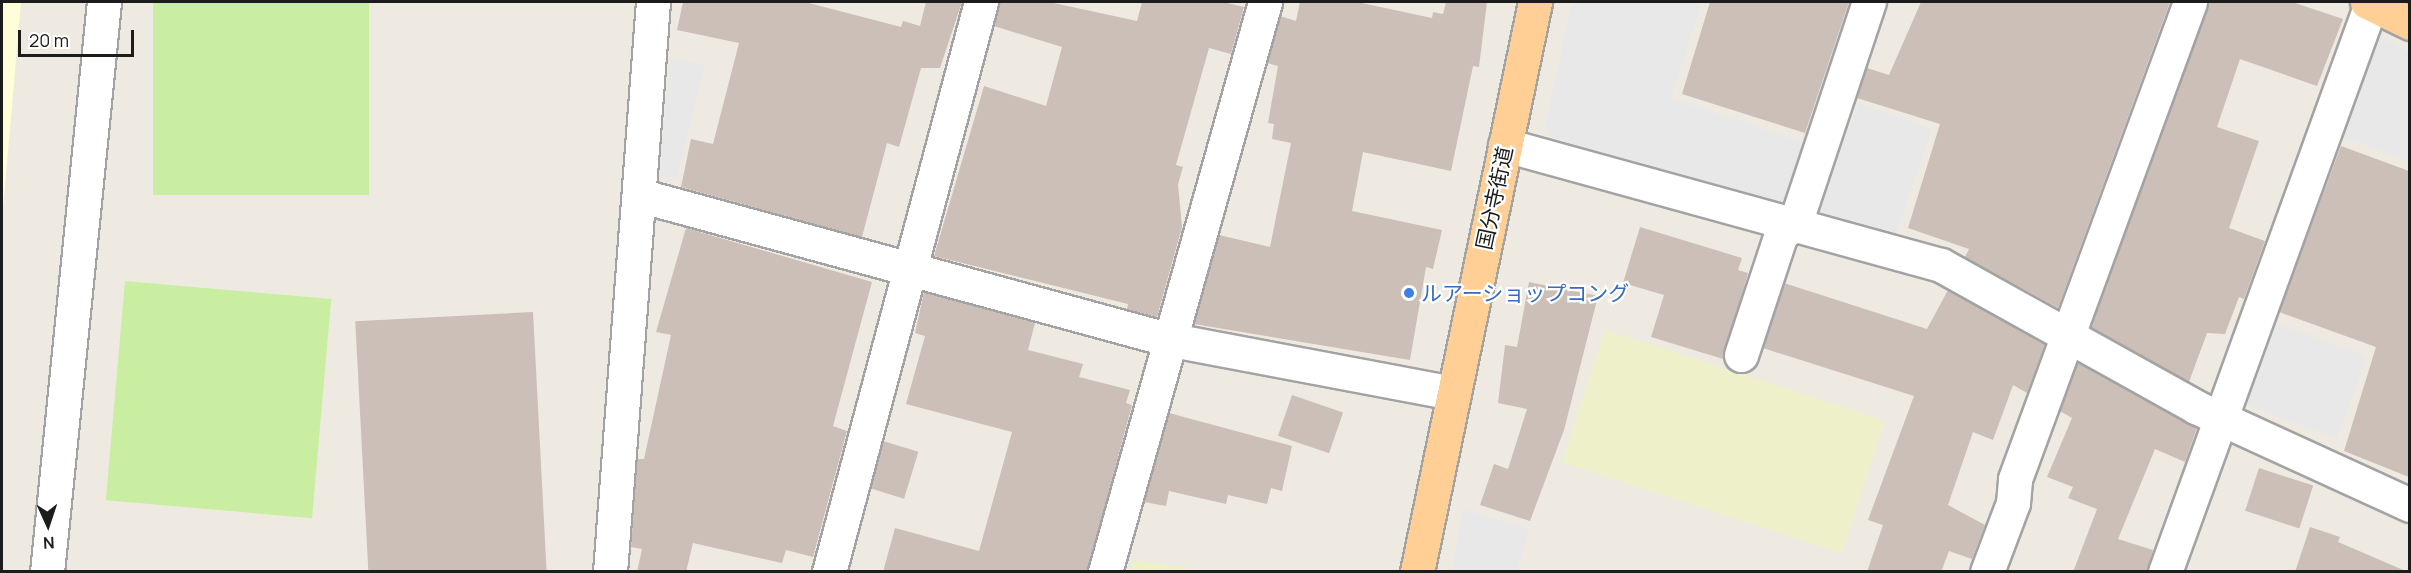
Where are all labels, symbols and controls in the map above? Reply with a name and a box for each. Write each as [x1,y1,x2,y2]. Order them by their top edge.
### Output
scale bar [21,18,136,56]
text: 20 m [29,28,69,52]
street label: 国分寺街道 [1471,144,1517,252]
place label: ルアーショップコング [1421,280,1630,306]
marker: ルアーショップコング [1402,286,1416,300]
north arrow [18,495,78,555]
text: N [43,532,55,554]

